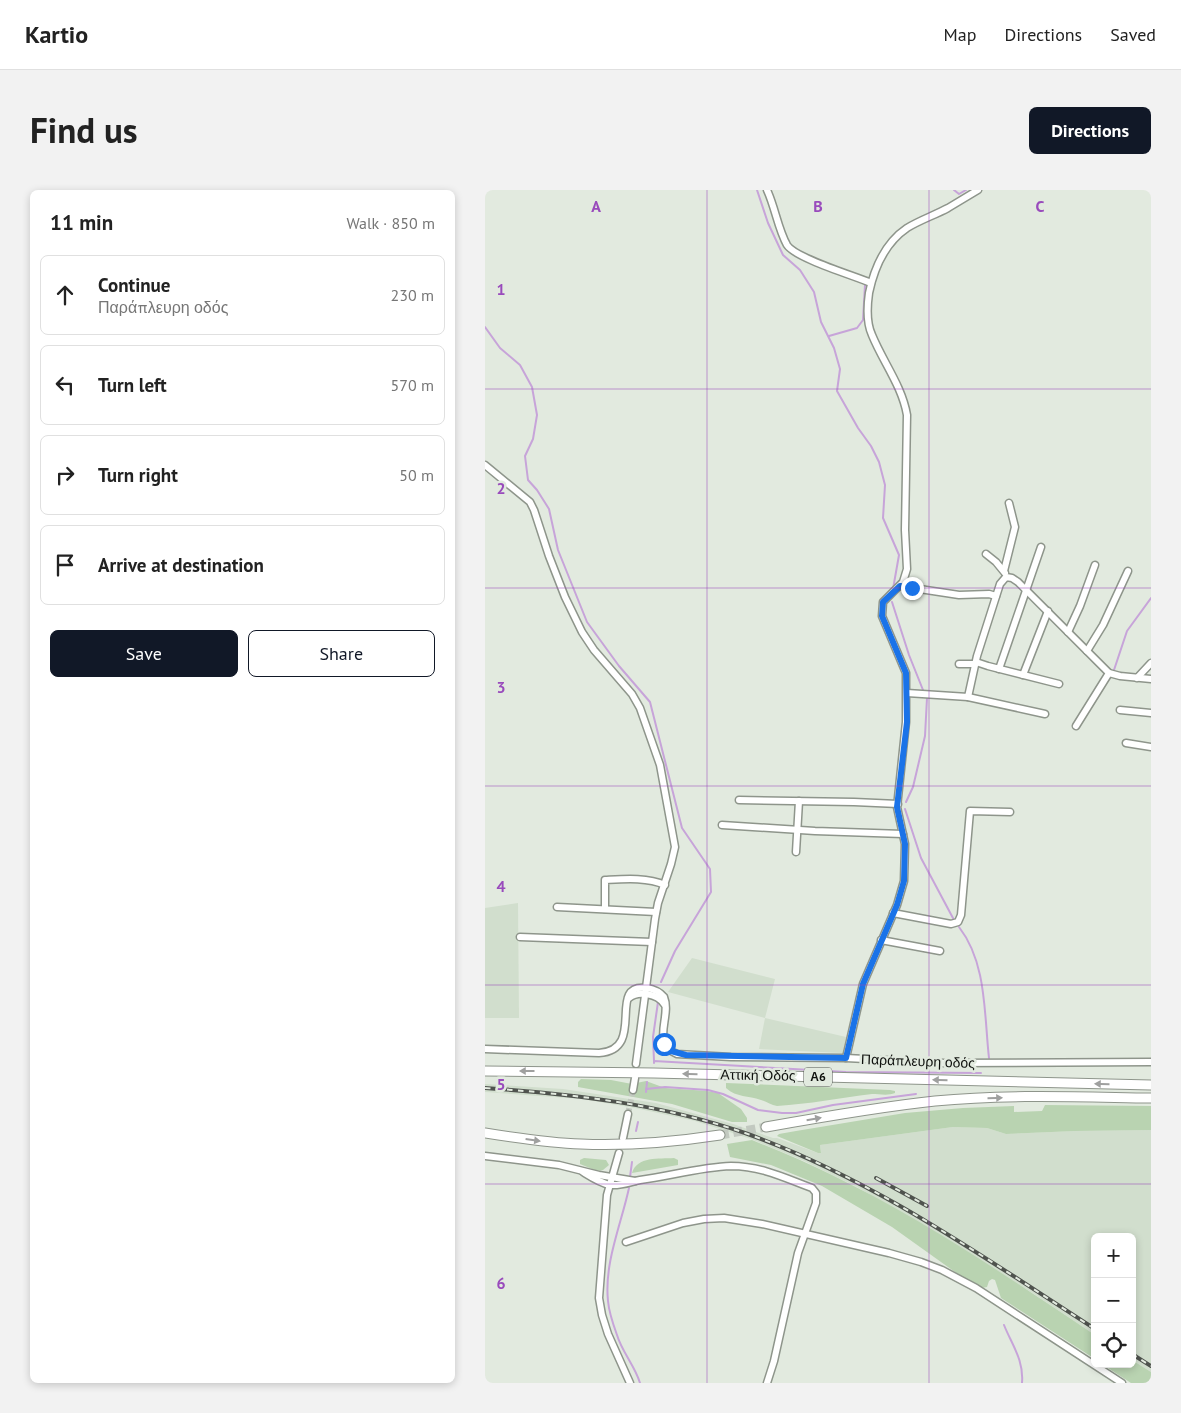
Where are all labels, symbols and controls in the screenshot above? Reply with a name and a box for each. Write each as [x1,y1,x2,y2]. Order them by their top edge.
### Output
text: Kartio [25,19,88,50]
text: Map [944,23,976,46]
text: Directions [1004,23,1082,46]
text: Saved [1110,23,1156,46]
text: Find us [30,107,138,153]
button: Directions [1029,107,1151,154]
text: A [591,196,601,216]
text: B [813,196,823,216]
text: C [1036,196,1045,216]
text: 11 min [50,209,113,236]
text: Walk · 850 m [346,213,435,233]
text: Continue [98,273,170,297]
text: 1 [496,279,506,299]
icon: ahead [51,281,79,309]
text: 230 m [391,285,434,305]
text: Παράπλευρη οδός [98,297,228,317]
icon: left [51,371,79,399]
text: Turn left [98,373,167,397]
text: 570 m [391,375,434,395]
icon: right [51,461,79,489]
text: Turn right [98,463,178,487]
text: 50 m [399,465,434,485]
text: 2 [496,478,506,498]
icon: arrive [51,551,79,579]
text: Arrive at destination [98,553,264,577]
route end [901,577,924,600]
button: Save [50,630,238,677]
button: Share [248,630,435,677]
text: 3 [496,677,506,697]
text: 4 [496,876,506,896]
route start [653,1033,676,1056]
street label: Παράπλευρη οδός [861,1050,976,1072]
street label: Αττική Οδός [720,1065,796,1085]
one-way arrow [519,1067,535,1075]
road number: Α6 [804,1068,832,1086]
one-way arrow [682,1069,698,1077]
text: 5 [496,1074,506,1094]
one-way arrow [932,1076,948,1084]
one-way arrow [1094,1080,1110,1088]
one-way arrow [988,1093,1004,1101]
one-way arrow [807,1114,823,1122]
one-way arrow [526,1136,542,1144]
map controls [1091,1233,1136,1368]
button: + [1091,1233,1136,1278]
text: 6 [496,1273,506,1293]
button: − [1091,1278,1136,1323]
button: locate [1091,1323,1136,1368]

